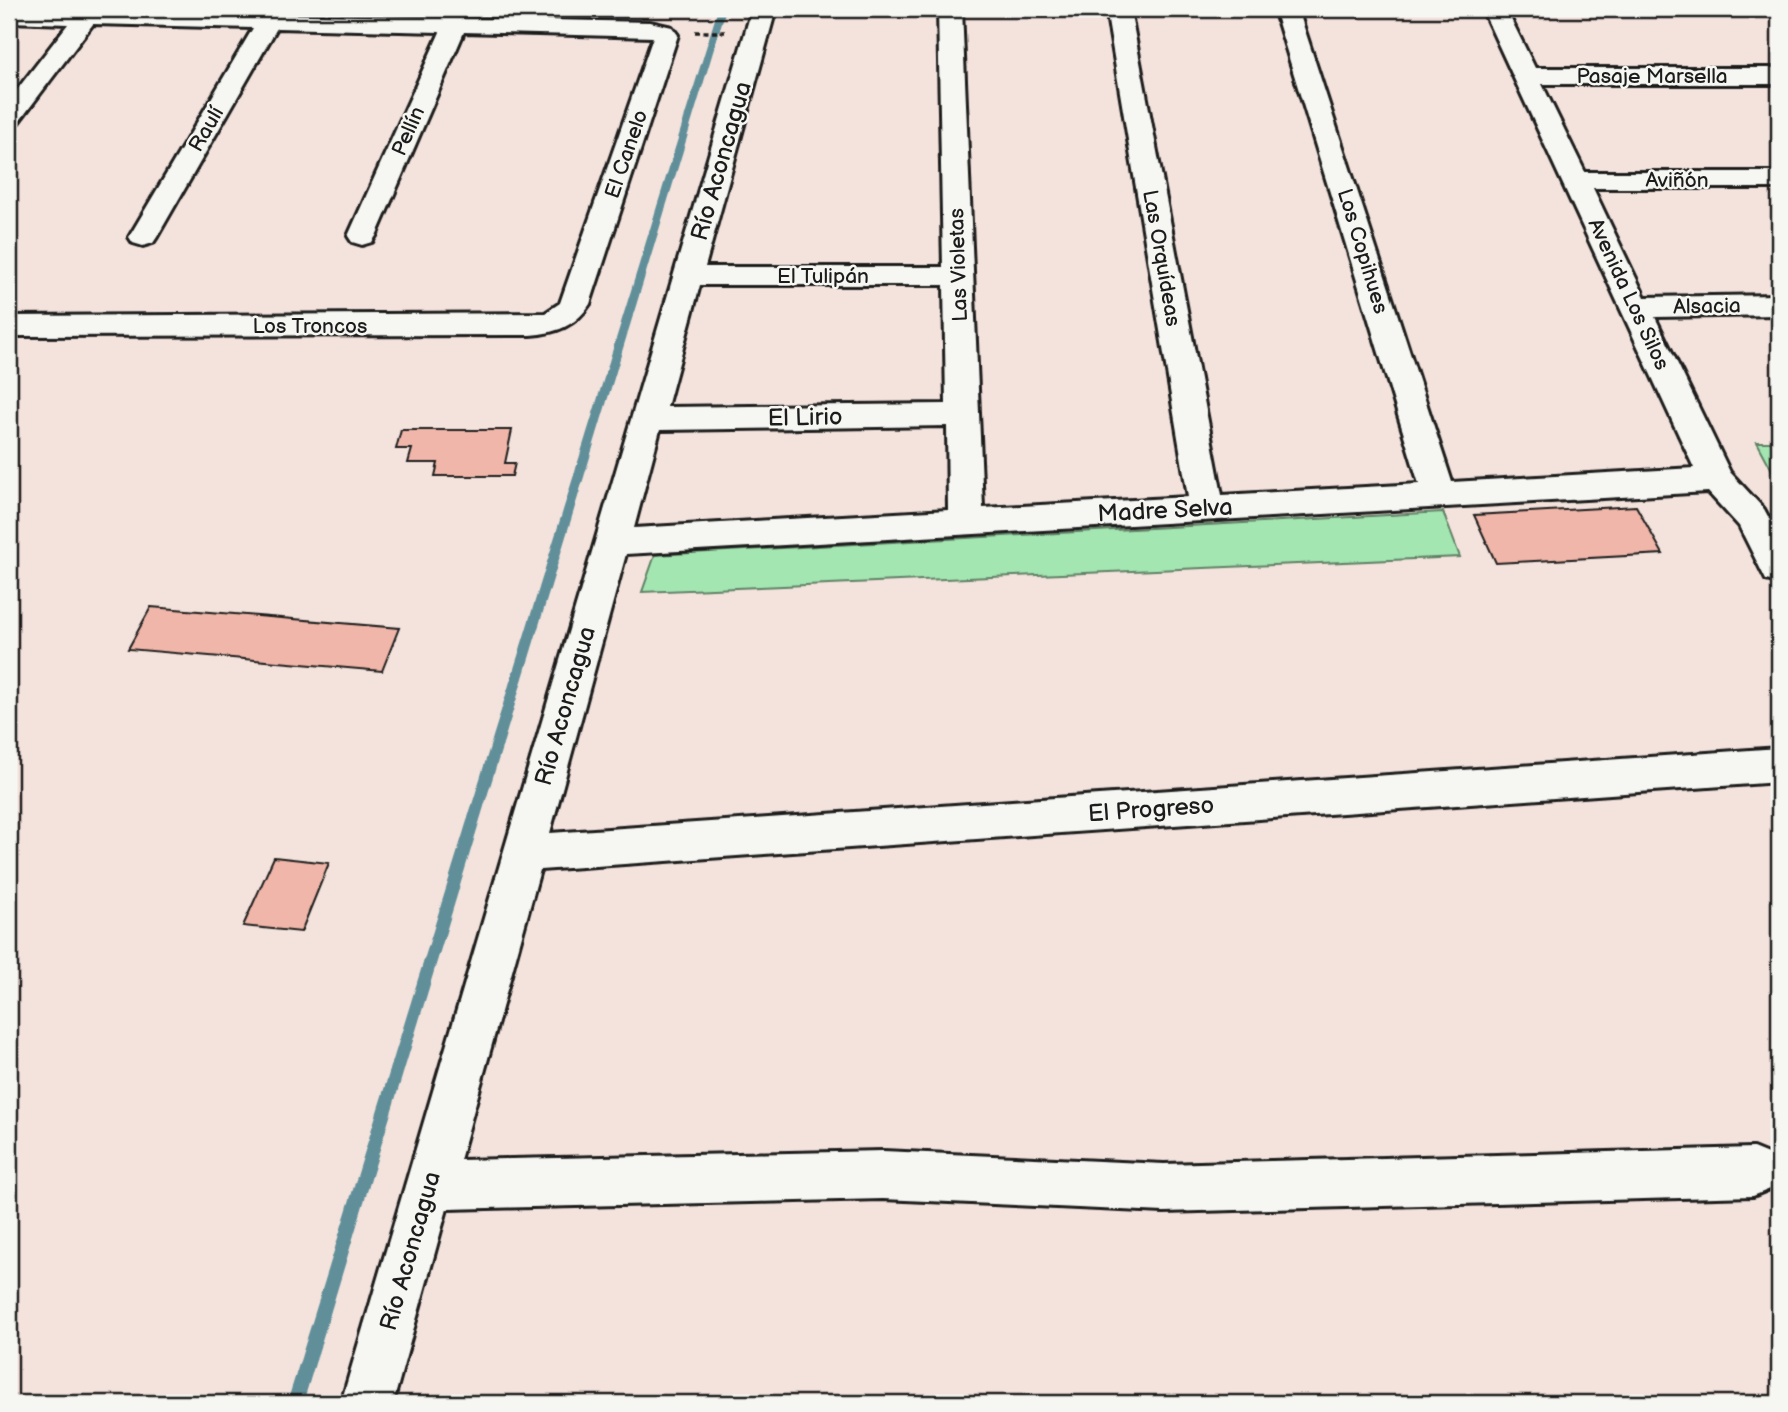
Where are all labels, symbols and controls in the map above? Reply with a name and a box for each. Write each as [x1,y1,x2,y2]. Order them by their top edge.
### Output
street label: Pasaje Marsella [1576,64,1728,89]
street label: Río Aconcagua [685,78,758,244]
street label: Raulí [184,101,230,156]
street label: Pellín [387,103,430,160]
street label: El Canelo [600,107,653,202]
street label: Aviñón [1646,168,1708,193]
street label: Los Copihues [1332,186,1393,317]
street label: Las Orquídeas [1137,188,1186,328]
street label: Las Violetas [944,208,973,322]
street label: Avenida Los Silos [1582,214,1675,374]
street label: El Tulipán [777,264,869,289]
street label: Alsacia [1673,293,1741,320]
street label: Los Troncos [253,314,367,339]
street label: El Lirio [767,402,843,433]
street label: Madre Selva [1097,492,1233,529]
street label: Río Aconcagua [529,623,602,789]
street label: El Progreso [1087,791,1215,828]
street label: Río Aconcagua [374,1168,447,1334]

